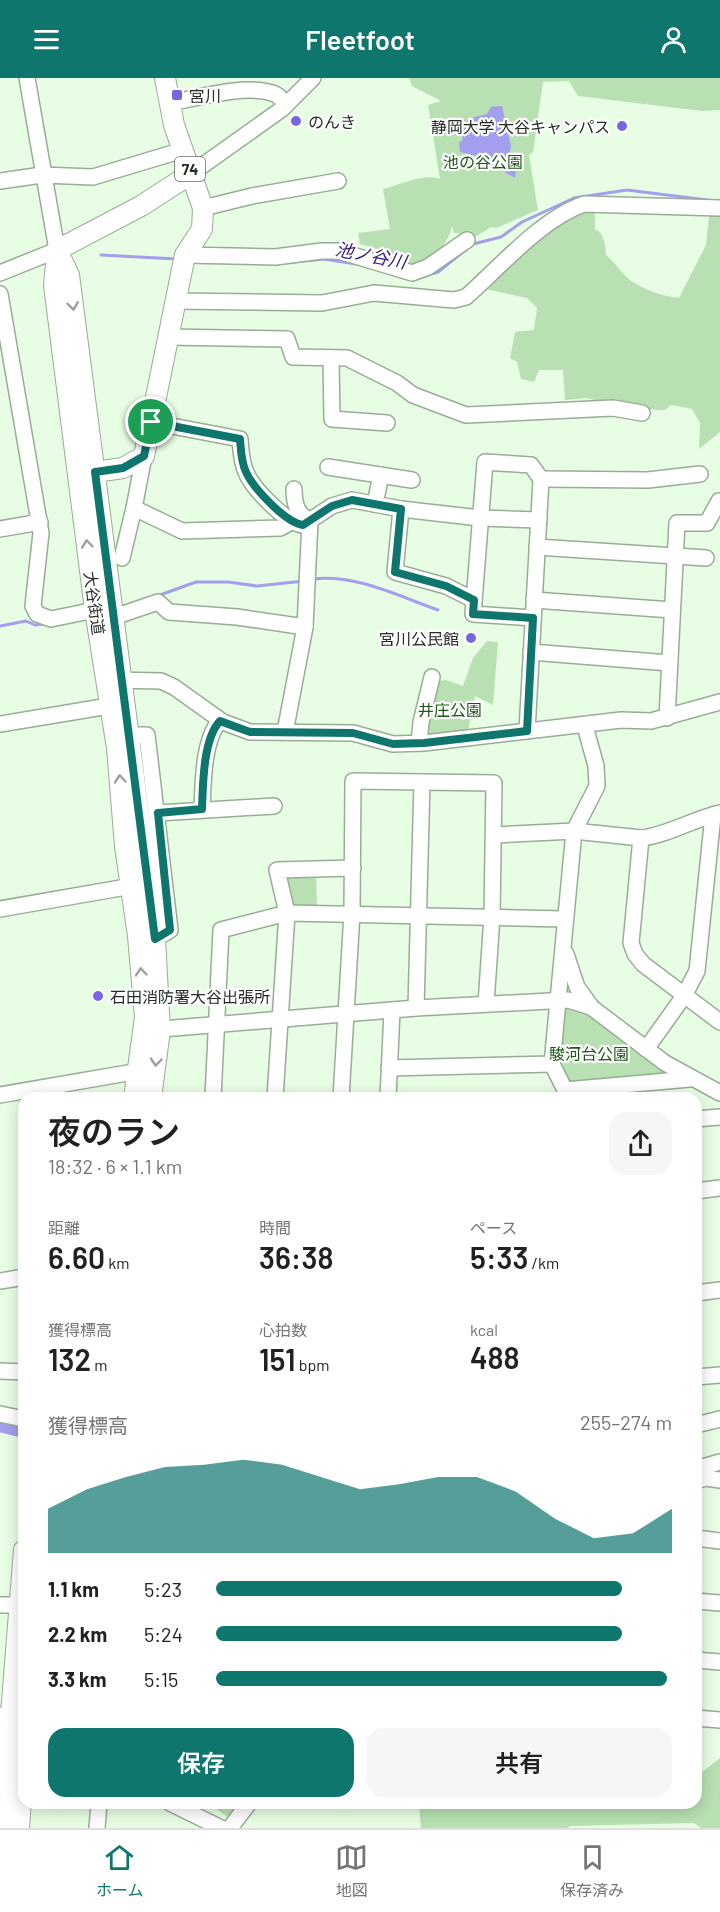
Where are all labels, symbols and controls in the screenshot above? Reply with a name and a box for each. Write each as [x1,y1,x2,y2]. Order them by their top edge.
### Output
icon: menu [30,23,63,56]
text: Fleetfoot [305,23,415,55]
icon: person [657,23,690,56]
place label: 宮川 [189,86,221,105]
marker: 宮川 [170,88,184,102]
place label: のんき [308,112,356,131]
marker: のんき [289,114,303,128]
place label: 静岡大学 大谷キャンパス [431,117,610,136]
marker: 静岡大学 大谷キャンパス [615,119,629,133]
park label: 池の谷公園 [443,152,523,171]
road number: 74 [175,157,205,181]
water label: 池ノ谷川 [334,237,410,273]
one-way arrow [66,301,79,310]
pin [125,396,176,447]
icon: arrive [134,405,167,438]
one-way arrow [81,539,94,549]
street label: 大谷街道 [81,570,109,636]
place label: 宮川公民館 [379,629,459,648]
marker: 宮川公民館 [464,631,478,645]
park label: 井庄公園 [418,700,482,719]
one-way arrow [114,774,127,783]
one-way arrow [135,968,148,977]
place label: 石田消防署大谷出張所 [110,987,270,1006]
marker: 石田消防署大谷出張所 [91,989,105,1003]
park label: 駿河台公園 [549,1044,629,1063]
one-way arrow [150,1057,163,1066]
text: 夜のラン [48,1111,180,1151]
button: share [609,1112,672,1175]
text: 18:32 · 6 × 1.1 km [48,1154,182,1178]
text: 距離 [48,1218,80,1237]
text: 時間 [259,1218,291,1237]
text: ペース [470,1218,517,1237]
text: 6.60 [48,1239,105,1275]
text: 36:38 [259,1239,333,1275]
text: 5:33 [470,1239,528,1275]
text: km [105,1253,129,1272]
text: /km [528,1253,559,1272]
text: 獲得標高 [48,1320,112,1339]
text: 心拍数 [259,1320,307,1339]
text: kcal [470,1320,498,1339]
text: 488 [470,1339,520,1375]
text: 132 [48,1341,91,1377]
text: 151 [259,1341,296,1377]
text: m [91,1355,108,1374]
text: bpm [296,1355,330,1374]
text: 255–274 m [580,1410,672,1434]
text: 獲得標高 [48,1413,128,1437]
text: 1.1 km [48,1577,99,1601]
text: 5:23 [144,1577,182,1601]
text: 2.2 km [48,1622,107,1646]
text: 5:24 [144,1622,183,1646]
text: 3.3 km [48,1667,106,1691]
text: 5:15 [144,1667,178,1691]
button: 保存 [48,1728,354,1797]
button: 共有 [366,1728,672,1797]
tab: ホーム [96,1841,143,1901]
tab: 地図 [335,1841,368,1901]
tab: 保存済み [560,1841,624,1901]

